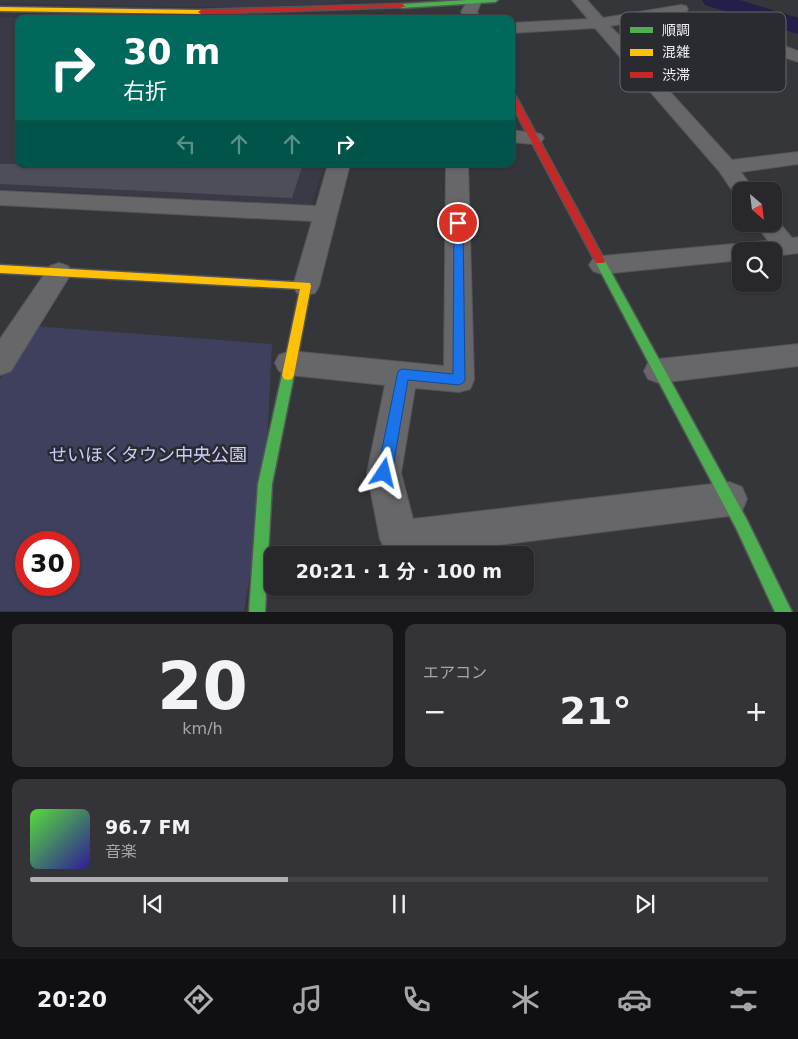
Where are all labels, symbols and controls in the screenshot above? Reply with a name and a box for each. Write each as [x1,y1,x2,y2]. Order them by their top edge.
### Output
legend [620,12,786,92]
text: 順調 [662,22,690,38]
text: 30 m [123,32,220,72]
icon: right [40,35,105,100]
text: 混雑 [662,44,690,60]
text: 渋滞 [662,67,690,83]
text: 右折 [123,79,167,104]
icon: left [172,130,200,158]
icon: ahead [225,130,253,158]
icon: ahead [278,130,306,158]
icon: right [331,130,359,158]
north arrow [732,182,782,232]
map controls [732,182,782,292]
pin [437,202,479,244]
icon: arrive [444,209,472,237]
button: search [732,242,782,292]
park label: せいほくタウン中央公園 [49,444,247,465]
position arrow [357,446,409,498]
speed limit sign: 30 [15,531,80,596]
text: 20:21 · 1 分 · 100 m [296,560,502,582]
text: 20 [157,649,248,724]
text: エアコン [423,663,487,682]
text: 21° [560,689,631,733]
text: − [423,695,446,728]
text: + [745,695,768,728]
text: km/h [182,719,223,738]
text: 96.7 FM [105,816,190,838]
text: 音楽 [105,842,137,861]
icon: previous [139,890,167,918]
icon: pause [385,890,413,918]
icon: next [631,890,659,918]
icon: directions [181,982,216,1017]
icon: music [290,982,325,1017]
icon: phone [399,982,434,1017]
icon: climate [508,982,543,1017]
icon: car [617,982,652,1017]
icon: filters [726,982,761,1017]
text: 20:20 [37,987,107,1012]

